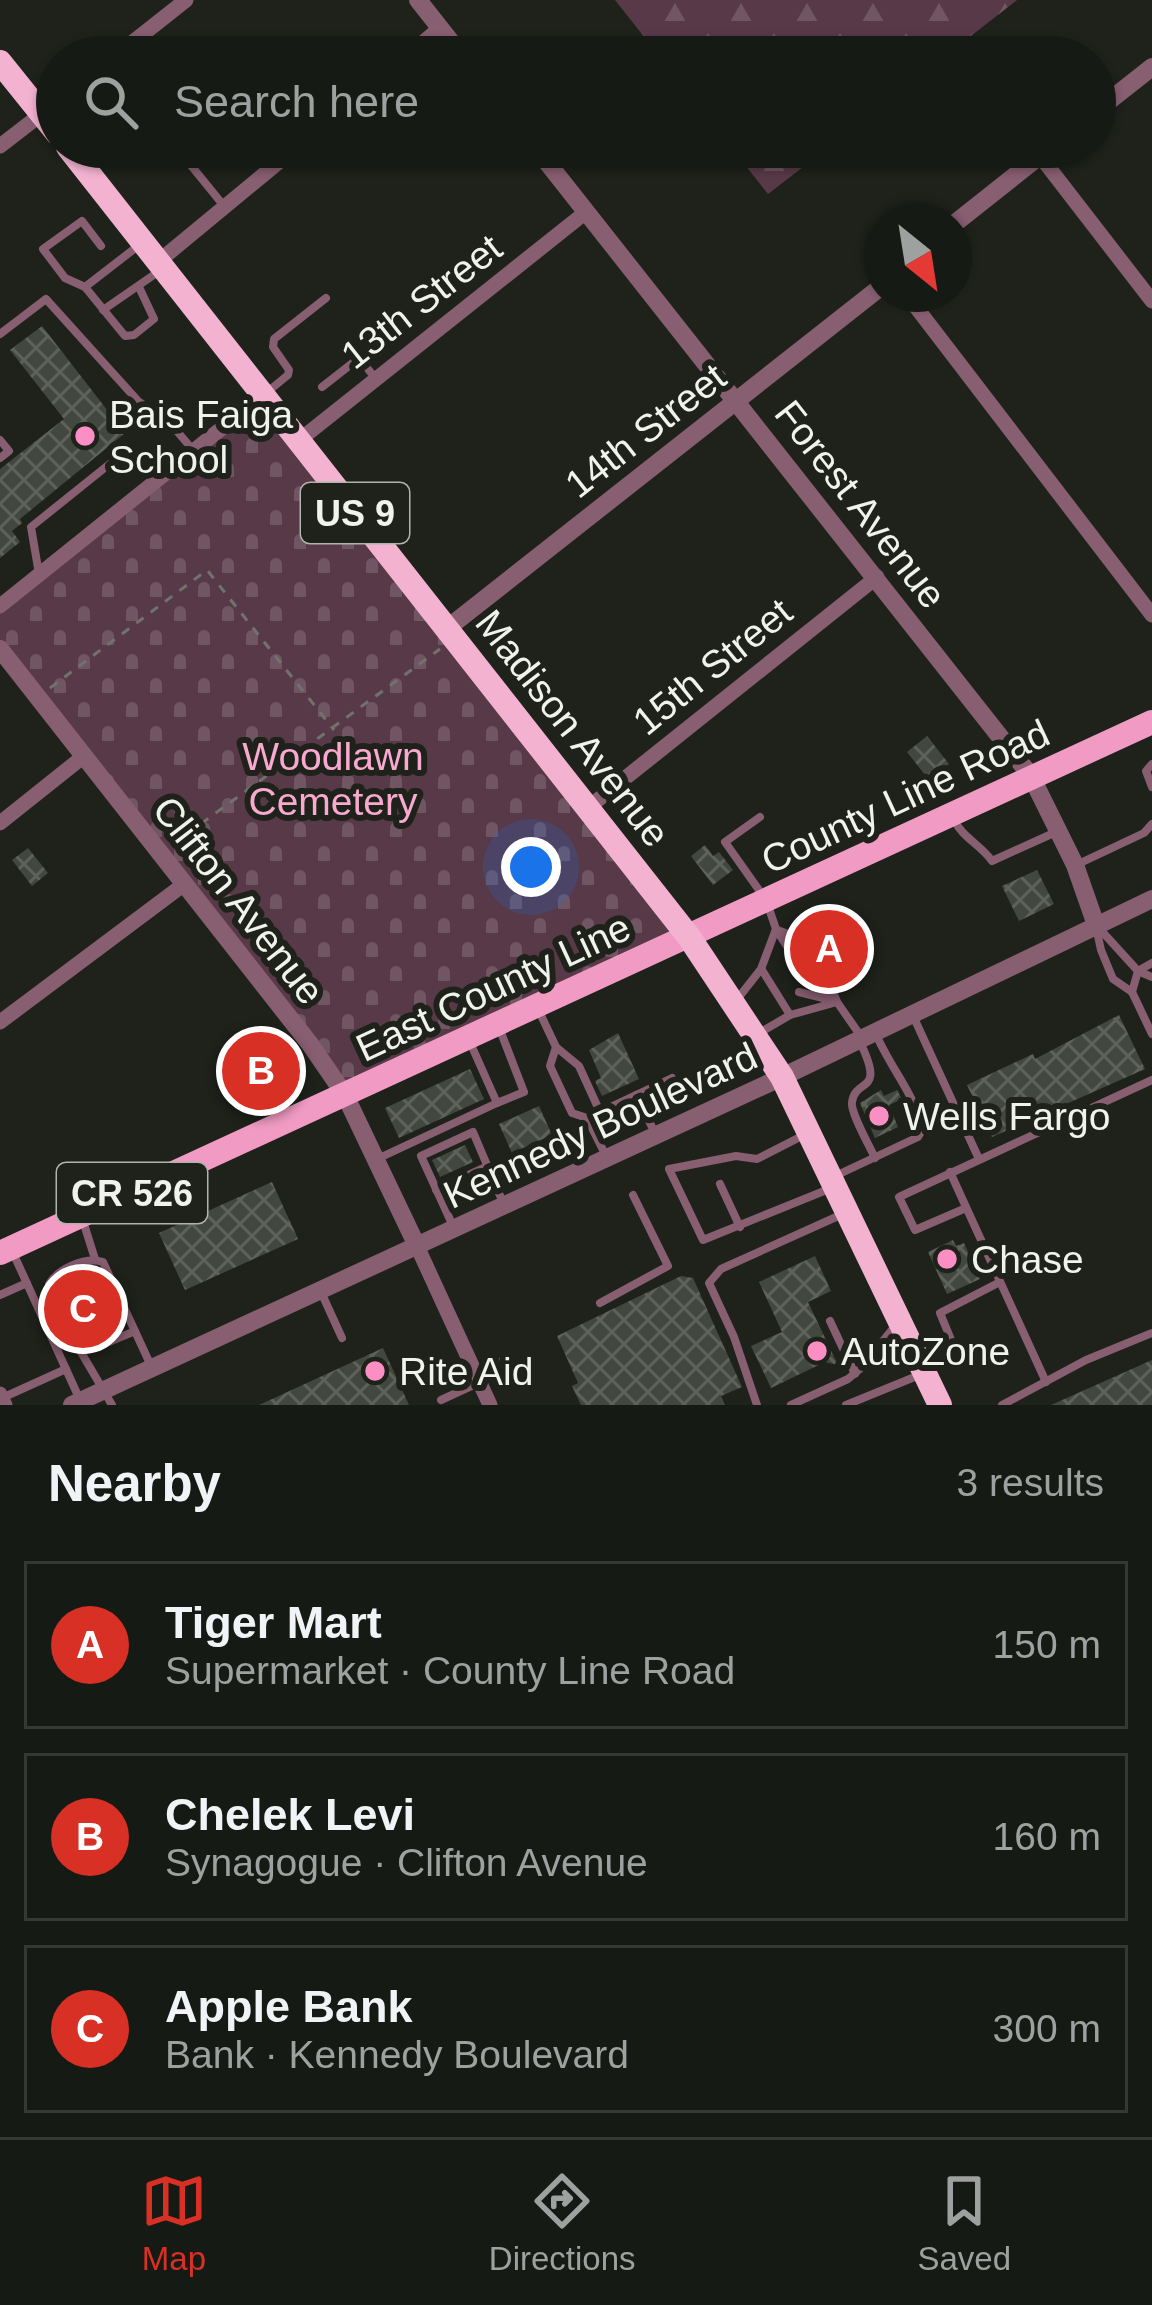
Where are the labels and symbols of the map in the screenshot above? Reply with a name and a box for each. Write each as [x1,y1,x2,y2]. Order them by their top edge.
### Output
north arrow [864,204,972,312]
street label: 13th Street [333,226,510,377]
street label: 14th Street [557,355,734,506]
street label: Forest Avenue [766,392,955,616]
place label: Bais Faiga School [109,393,294,481]
marker: Bais Faiga School [72,423,98,449]
road number: US 9 [301,483,409,543]
street label: 15th Street [625,590,800,743]
street label: Madison Avenue [467,602,678,855]
street label: County Line Road [755,711,1056,882]
park label: Woodlawn Cemetery [242,735,424,823]
street label: Clifton Avenue [144,788,333,1012]
your location [501,837,561,897]
pin: A [790,904,868,994]
street label: East County Line [350,905,637,1070]
pin: B [222,1026,300,1116]
street label: Kennedy Boulevard [437,1034,764,1217]
place label: Wells Fargo [903,1095,1110,1138]
marker: Wells Fargo [866,1103,892,1129]
road number: CR 526 [57,1163,207,1223]
place label: Chase [971,1238,1084,1281]
marker: Chase [934,1246,960,1272]
pin: C [44,1264,122,1354]
place label: AutoZone [841,1330,1010,1373]
marker: AutoZone [804,1338,830,1364]
place label: Rite Aid [399,1350,533,1393]
marker: Rite Aid [362,1358,388,1384]

